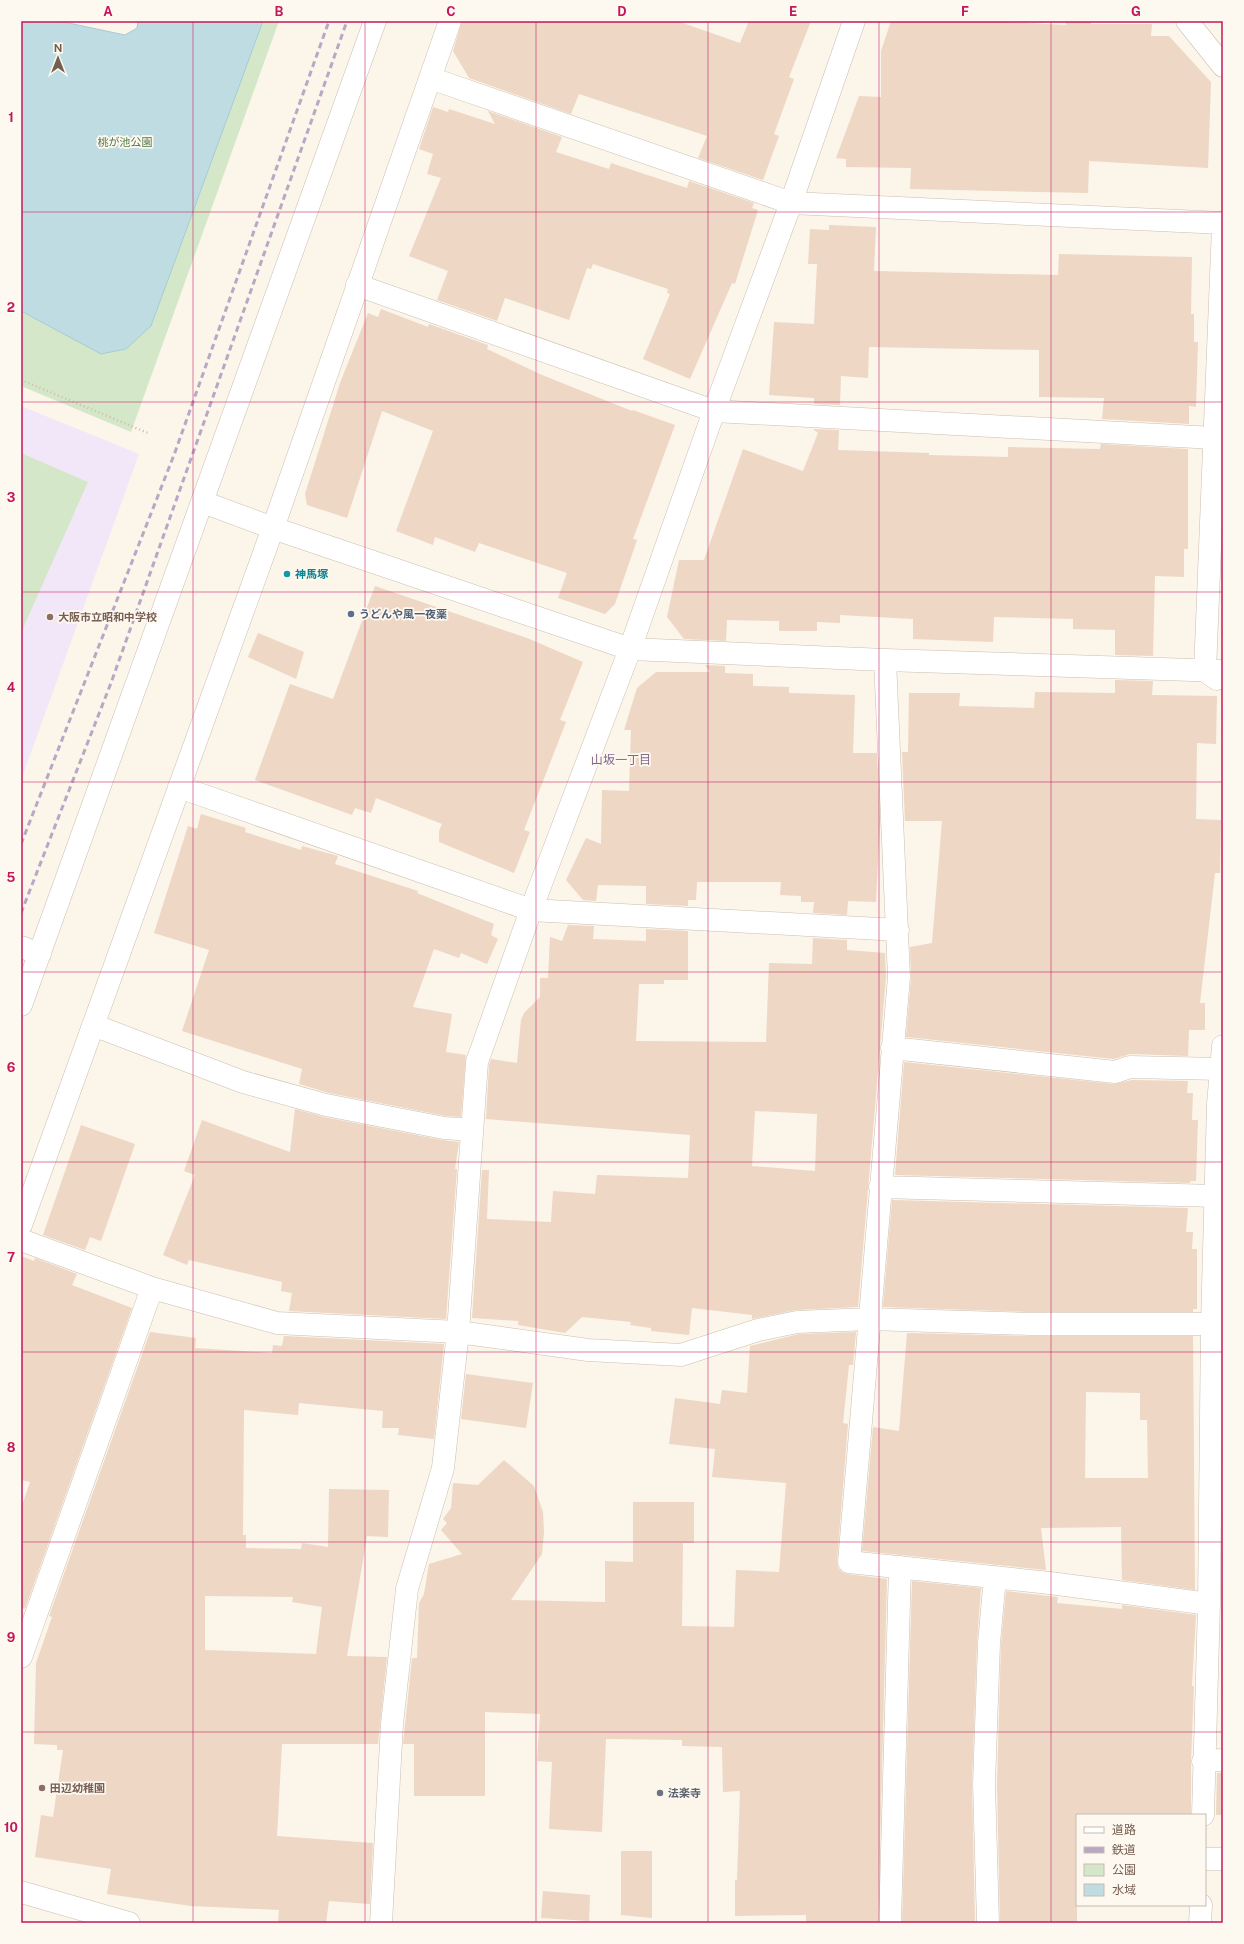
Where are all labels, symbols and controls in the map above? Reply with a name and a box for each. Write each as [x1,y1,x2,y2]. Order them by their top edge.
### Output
text: A [103,4,113,19]
text: B [275,4,284,19]
text: C [446,4,456,19]
text: D [617,4,627,19]
text: E [789,4,797,19]
text: F [961,4,969,19]
text: G [1131,4,1141,19]
north arrow [38,38,78,78]
text: N [54,42,62,54]
text: 1 [8,110,14,125]
park label: 桃が池公園 [98,136,153,148]
text: 2 [7,300,15,315]
text: 3 [7,490,16,505]
place label: 神馬塚 [295,568,329,580]
marker: 神馬塚 [282,569,292,579]
place label: うどんや風一夜薬 [359,608,447,620]
marker: うどんや風一夜薬 [346,609,356,619]
place label: 大阪市立昭和中学校 [58,611,157,623]
marker: 大阪市立昭和中学校 [45,612,55,622]
text: 4 [7,680,16,695]
district label: 山坂一丁目 [591,753,651,767]
text: 5 [7,870,16,885]
text: 6 [7,1060,16,1075]
text: 7 [7,1250,15,1265]
text: 8 [7,1440,16,1455]
text: 9 [7,1630,15,1645]
place label: 田辺幼稚園 [50,1782,105,1794]
marker: 田辺幼稚園 [37,1783,47,1793]
place label: 法楽寺 [668,1787,701,1799]
marker: 法楽寺 [655,1788,665,1798]
legend [1076,1814,1206,1906]
text: 10 [4,1820,18,1835]
text: 道路 [1112,1823,1136,1837]
text: 鉄道 [1112,1843,1136,1857]
text: 公園 [1112,1863,1136,1877]
text: 水域 [1112,1883,1136,1897]

